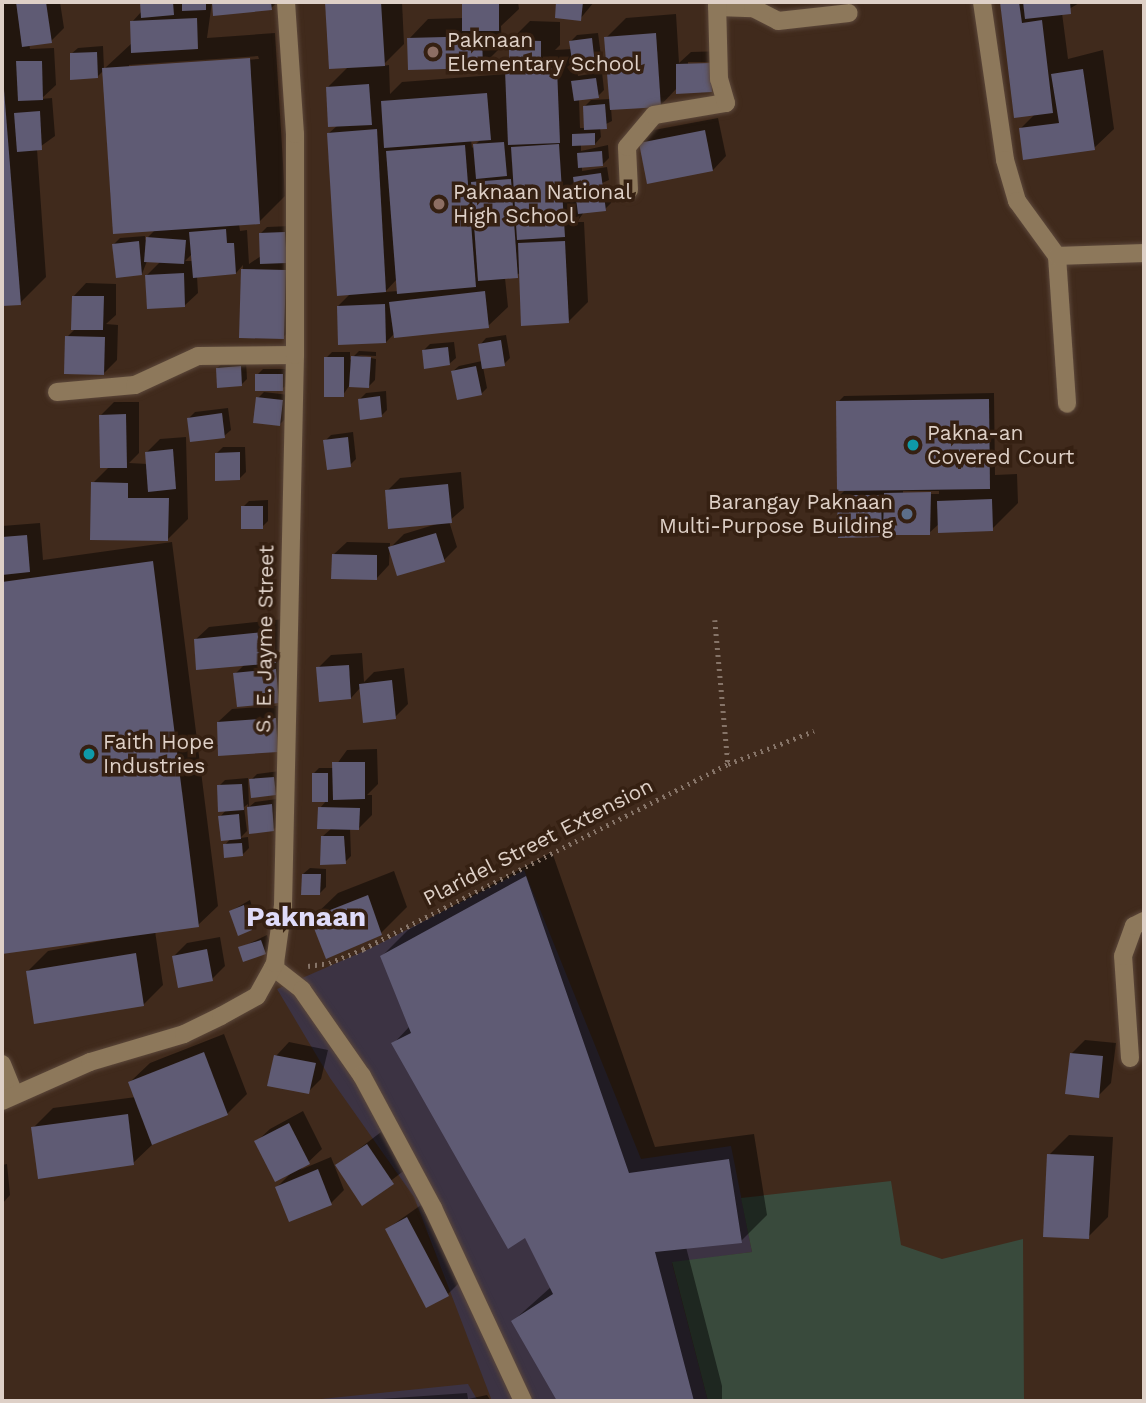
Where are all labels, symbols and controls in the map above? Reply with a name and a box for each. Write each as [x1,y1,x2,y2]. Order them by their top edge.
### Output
place label: Paknaan Elementary School [447,27,641,77]
marker: Paknaan Elementary School [425,44,441,60]
place label: Paknaan National High School [453,179,632,229]
marker: Paknaan National High School [431,196,447,212]
place label: Pakna-an Covered Court [927,420,1074,470]
marker: Pakna-an Covered Court [905,437,921,453]
place label: Barangay Paknaan Multi-Purpose Building [659,489,893,539]
marker: Barangay Paknaan Multi-Purpose Building [899,506,915,522]
street label: S. E. Jayme Street [251,545,279,733]
place label: Faith Hope Industries [103,729,214,779]
marker: Faith Hope Industries [81,746,97,762]
street label: Plaridel Street Extension [419,773,657,911]
district label: Paknaan [246,900,366,934]

